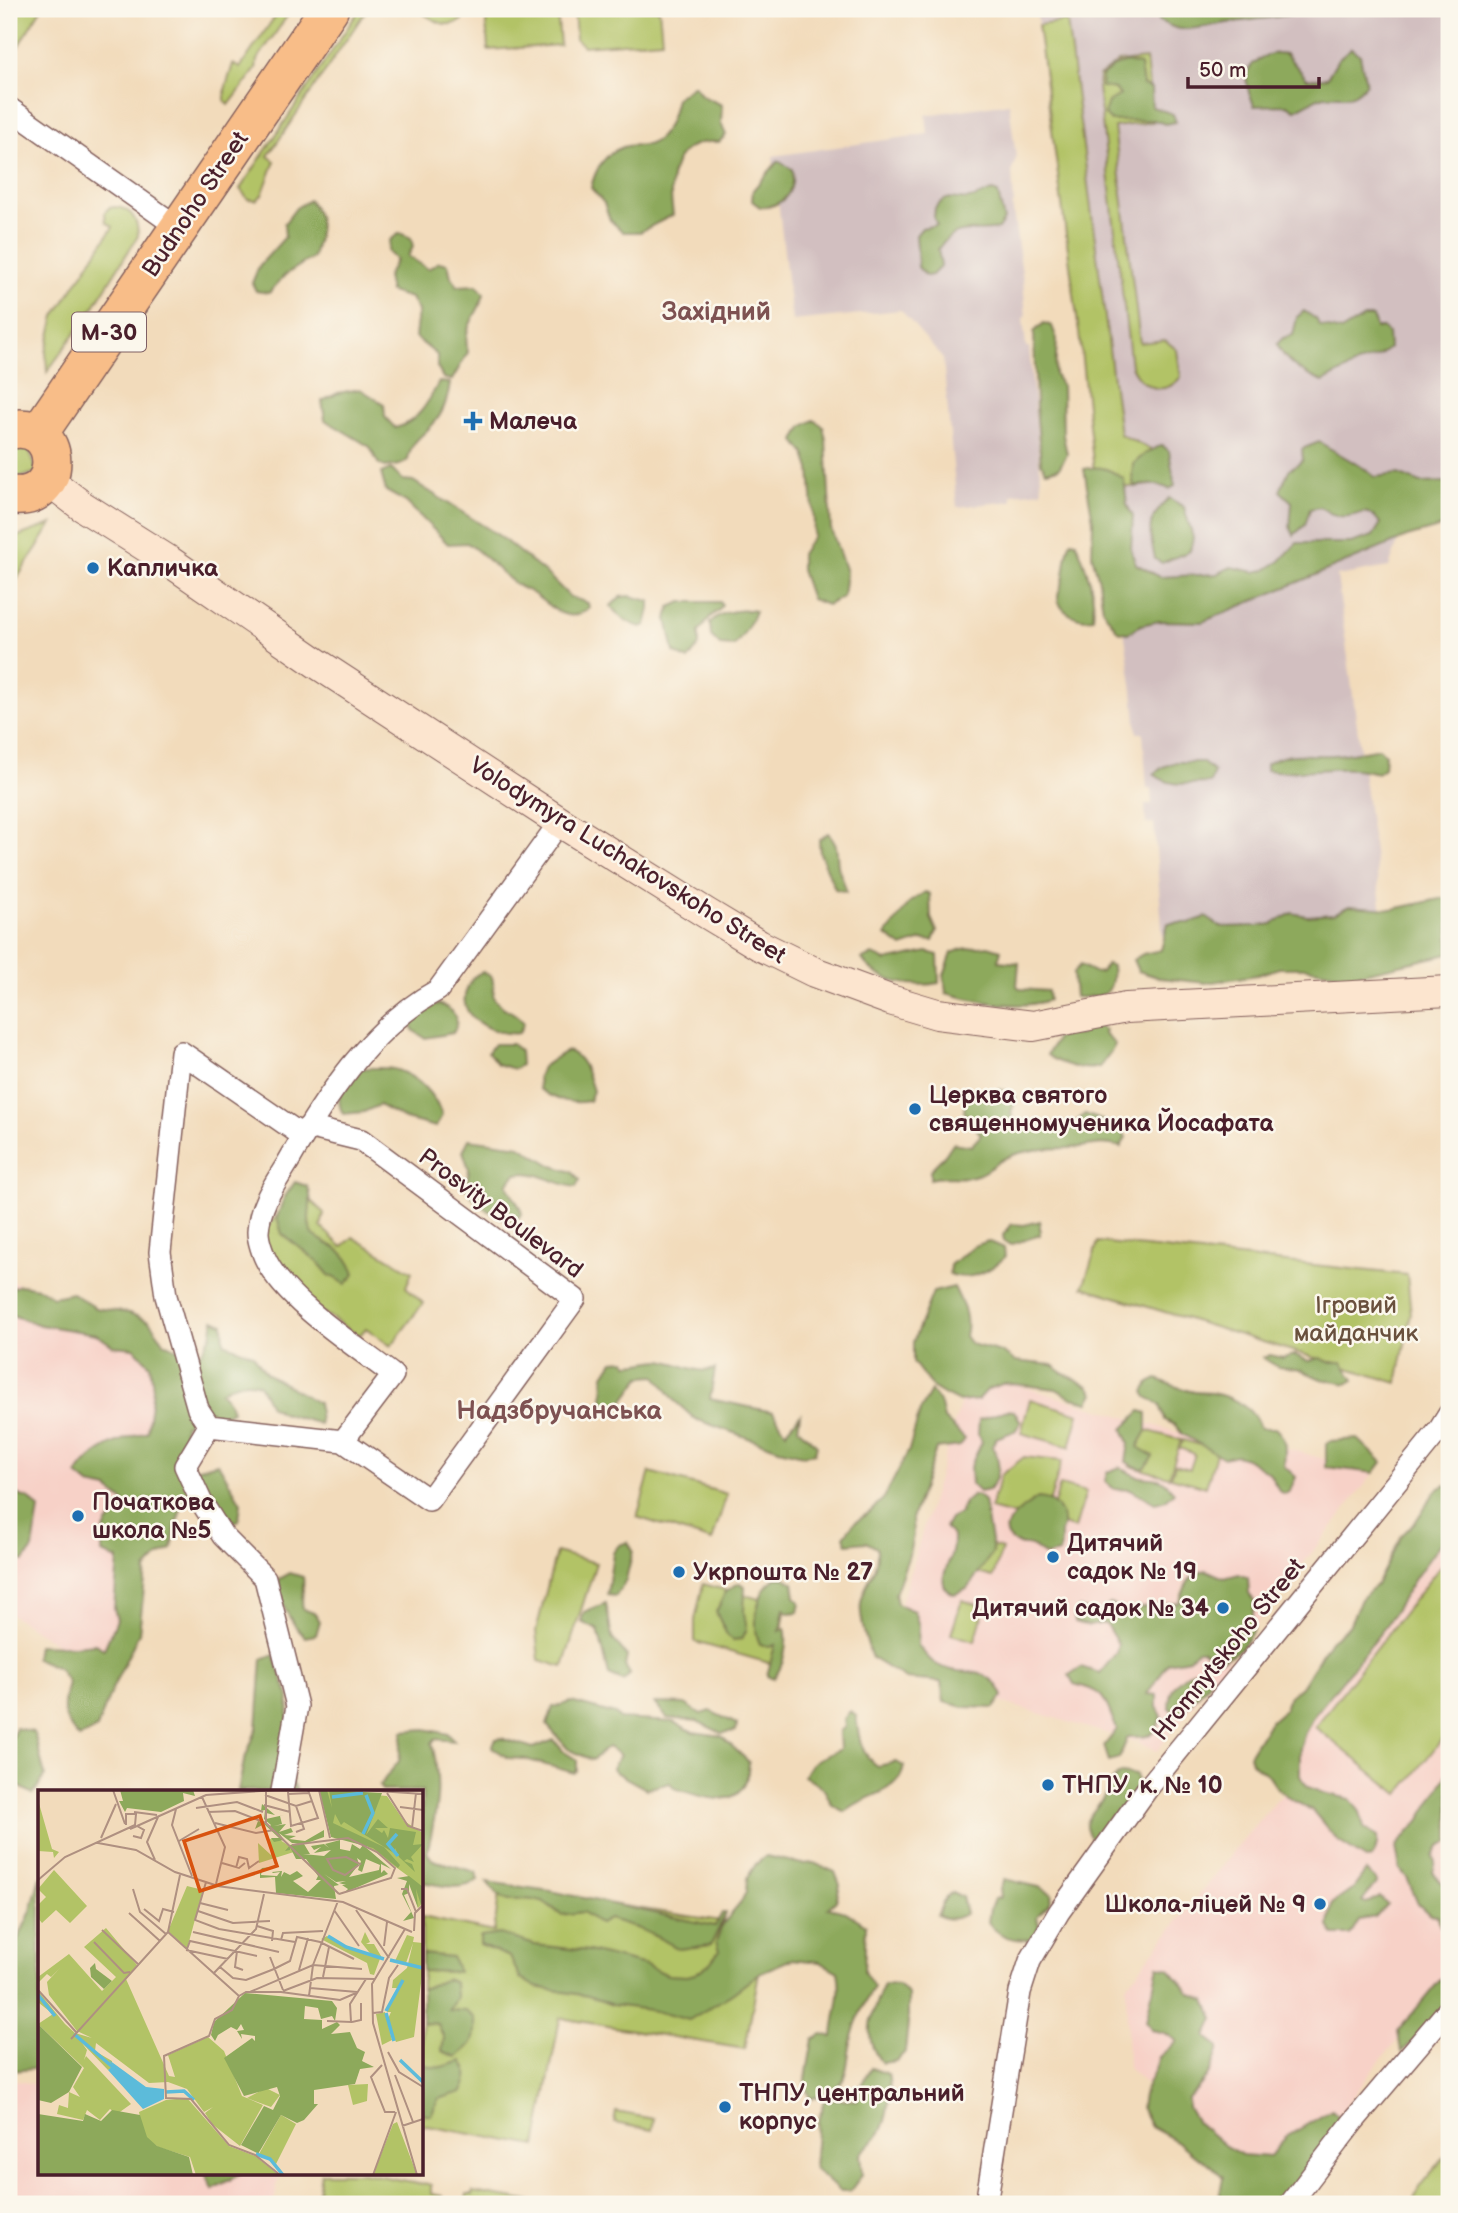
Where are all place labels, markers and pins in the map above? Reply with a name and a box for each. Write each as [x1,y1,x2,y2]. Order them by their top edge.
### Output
place label: Малеча [489,407,578,436]
marker: Малеча [463,411,483,431]
place label: Капличка [107,554,219,583]
marker: Капличка [85,560,101,576]
place label: Церква святого священномученика Йосафата [929,1081,1274,1138]
marker: Церква святого священномученика Йосафата [907,1101,923,1117]
place label: Початкова школа №5 [92,1488,216,1545]
marker: Початкова школа №5 [70,1508,86,1524]
place label: Дитячий садок № 19 [1067,1529,1197,1586]
marker: Дитячий садок № 19 [1045,1549,1061,1565]
place label: Укрпошта № 27 [693,1558,873,1587]
marker: Укрпошта № 27 [671,1564,687,1580]
place label: Дитячий садок № 34 [972,1594,1209,1623]
marker: Дитячий садок № 34 [1215,1600,1231,1616]
place label: ТНПУ, к. № 10 [1062,1771,1223,1800]
marker: ТНПУ, к. № 10 [1040,1777,1056,1793]
place label: Школа-ліцей № 9 [1104,1890,1306,1919]
marker: Школа-ліцей № 9 [1312,1896,1328,1912]
place label: ТНПУ, центральний корпус [739,2079,965,2136]
marker: ТНПУ, центральний корпус [717,2099,733,2115]

